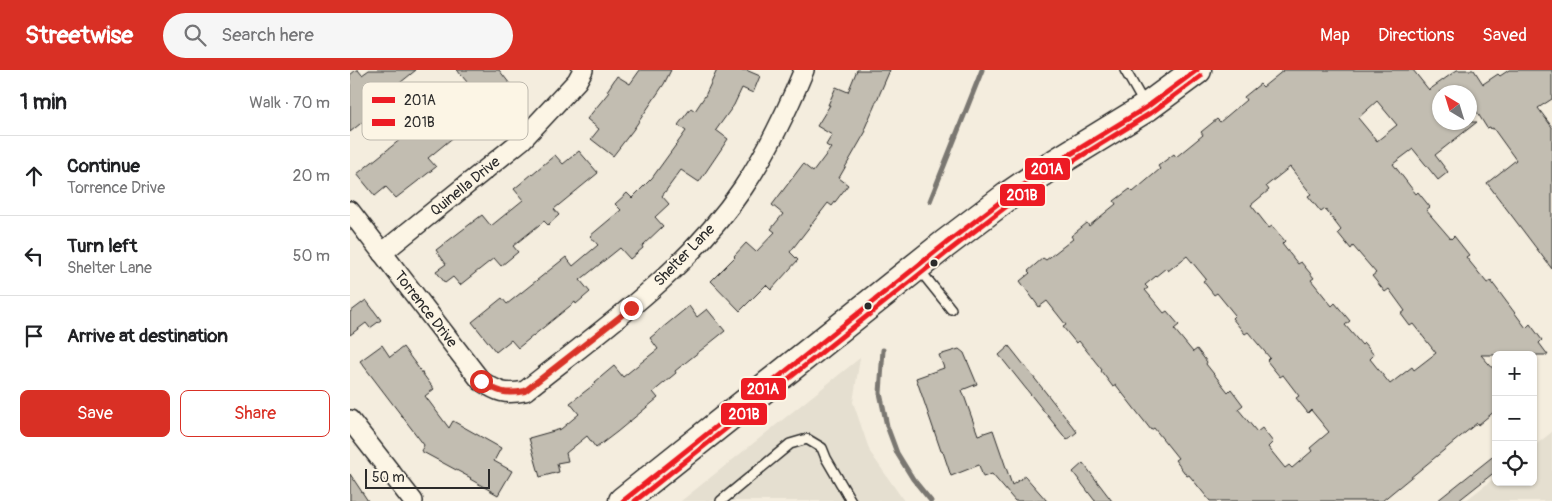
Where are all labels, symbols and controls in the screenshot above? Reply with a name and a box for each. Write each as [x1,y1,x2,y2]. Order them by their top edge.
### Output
search box [163,13,513,58]
text: Streetwise [25,21,133,50]
icon: search [181,21,209,49]
text: Search here [221,23,314,47]
text: Map [1320,24,1350,47]
text: Directions [1378,24,1454,47]
text: Saved [1482,24,1527,47]
legend [362,82,528,140]
north arrow [1432,85,1477,130]
text: 1 min [20,89,67,116]
text: 201A [404,92,436,109]
text: Walk · 70 m [249,93,330,113]
text: 201B [404,114,435,131]
street label: Quinella Drive [426,152,505,220]
text: Continue [67,154,140,178]
line badge: 201A [1024,157,1071,181]
text: 201A [1031,161,1063,178]
icon: ahead [20,162,48,190]
text: 20 m [292,166,330,186]
text: Torrence Drive [67,178,165,198]
line badge: 201B [999,183,1046,207]
text: 201B [1007,187,1037,204]
street label: Shelter Lane [650,220,719,291]
text: Turn left [67,234,137,258]
icon: left [20,242,48,270]
text: 50 m [293,246,330,266]
text: Shelter Lane [67,258,152,278]
unlabelled marker [929,258,939,268]
street label: Torrence Drive [390,267,462,352]
route end [620,297,643,320]
unlabelled marker [863,301,873,311]
icon: arrive [20,322,48,350]
text: Arrive at destination [67,324,228,348]
map controls [1492,351,1537,486]
button: + [1492,351,1537,396]
route start [470,370,493,393]
line badge: 201A [740,377,787,401]
text: 201A [747,381,779,398]
button: Save [20,390,170,437]
button: Share [180,390,330,437]
button: − [1492,396,1537,441]
line badge: 201B [720,402,768,426]
text: 201B [729,406,759,423]
button: locate [1492,441,1537,486]
scale bar [365,466,490,489]
text: 50 m [372,469,405,486]

